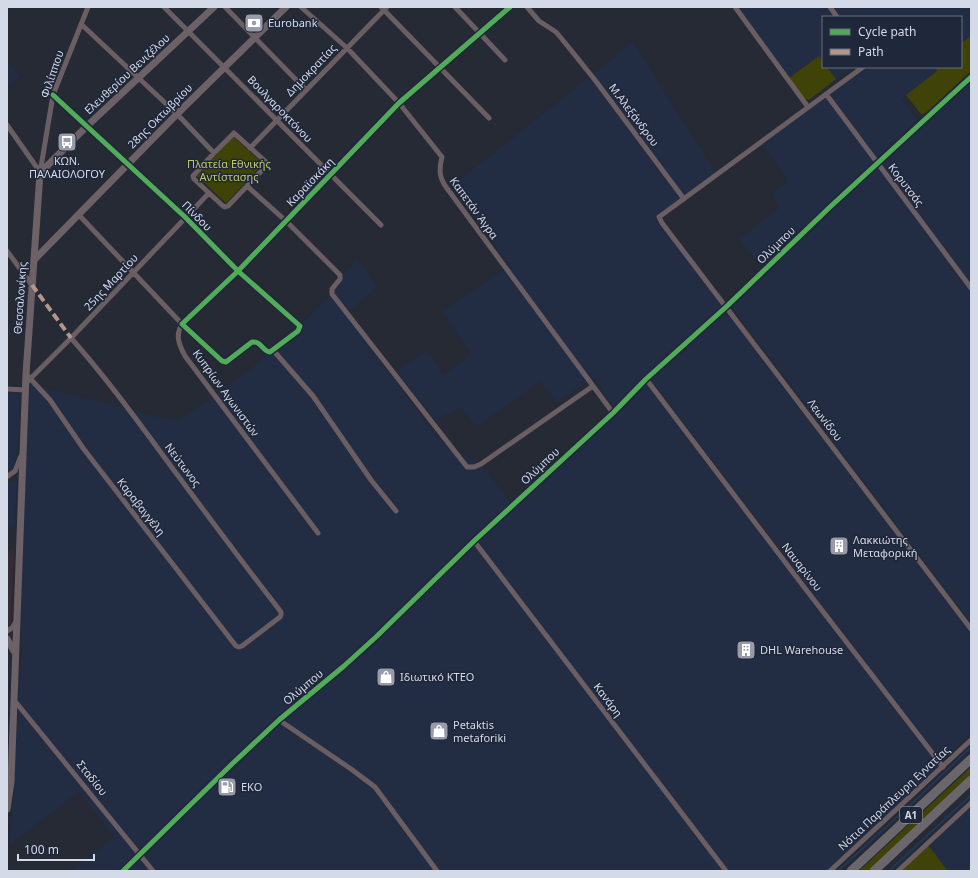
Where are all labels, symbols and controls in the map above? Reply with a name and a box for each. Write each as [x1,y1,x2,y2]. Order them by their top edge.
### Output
bank icon: Eurobank [243,12,265,34]
place label: Eurobank [268,15,318,30]
legend [822,16,962,68]
text: Cycle path [858,23,916,40]
street label: Ελευθερίου Βενιζέλου [81,30,173,117]
street label: Δημοκρατίας [282,40,339,99]
text: Path [858,43,884,60]
street label: Φιλίππου [36,48,67,100]
street label: Βουλγαροκτόνου [245,72,316,145]
street label: 28ης Οκτωβρίου [124,80,195,151]
street label: Μ.Αλεξάνδρου [606,80,663,149]
bus stop icon: ΚΩΝ. ΠΑΛΑΙΟΛΟΓΟΥ [56,131,78,153]
place label: ΚΩΝ. ΠΑΛΑΙΟΛΟΓΟΥ [29,153,106,181]
street label: Καραϊσκάκη [283,154,337,209]
park label: Πλατεία Εθνικής Αντίστασης [187,156,271,184]
street label: Κορυτσάς [885,160,928,209]
street label: Καπετάν Άγρα [447,174,502,242]
street label: Πίνδου [179,197,216,234]
street label: Ολύμπου [753,223,798,267]
street label: 25ης Μαρτίου [80,250,141,313]
street label: Θεσσαλονίκης [9,261,30,335]
street label: Κυπρίων Αγωνιστών [190,346,263,439]
street label: Λεωνίδου [805,396,846,444]
street label: Νεύτωνος [162,440,205,490]
street label: Ολύμπου [517,444,562,487]
street label: Καραβαγγέλη [114,475,169,539]
place label: Λακκιώτης Μεταφορική [853,532,918,560]
building icon: Λακκιώτης Μεταφορική [828,535,850,557]
street label: Ναυαρίνου [779,539,826,594]
building icon: DHL Warehouse [735,639,757,661]
place label: DHL Warehouse [760,642,843,657]
street label: Ολύμπου [279,665,326,708]
shop icon: Ιδιωτικό ΚΤΕΟ [375,666,397,688]
place label: Ιδιωτικό ΚΤΕΟ [400,669,474,684]
street label: Κανάρη [591,679,626,720]
place label: Petaktis metaforiki [453,717,506,745]
shop icon: Petaktis metaforiki [428,720,450,742]
street label: Νότια Παράπλευρη Εγνατίας [835,742,953,853]
street label: Σταδίου [74,757,111,798]
fuel station icon: EKO [216,776,238,798]
place label: EKO [241,779,262,794]
road number: Α1 [900,807,922,823]
scale bar [18,836,94,862]
text: 100 m [24,841,59,858]

